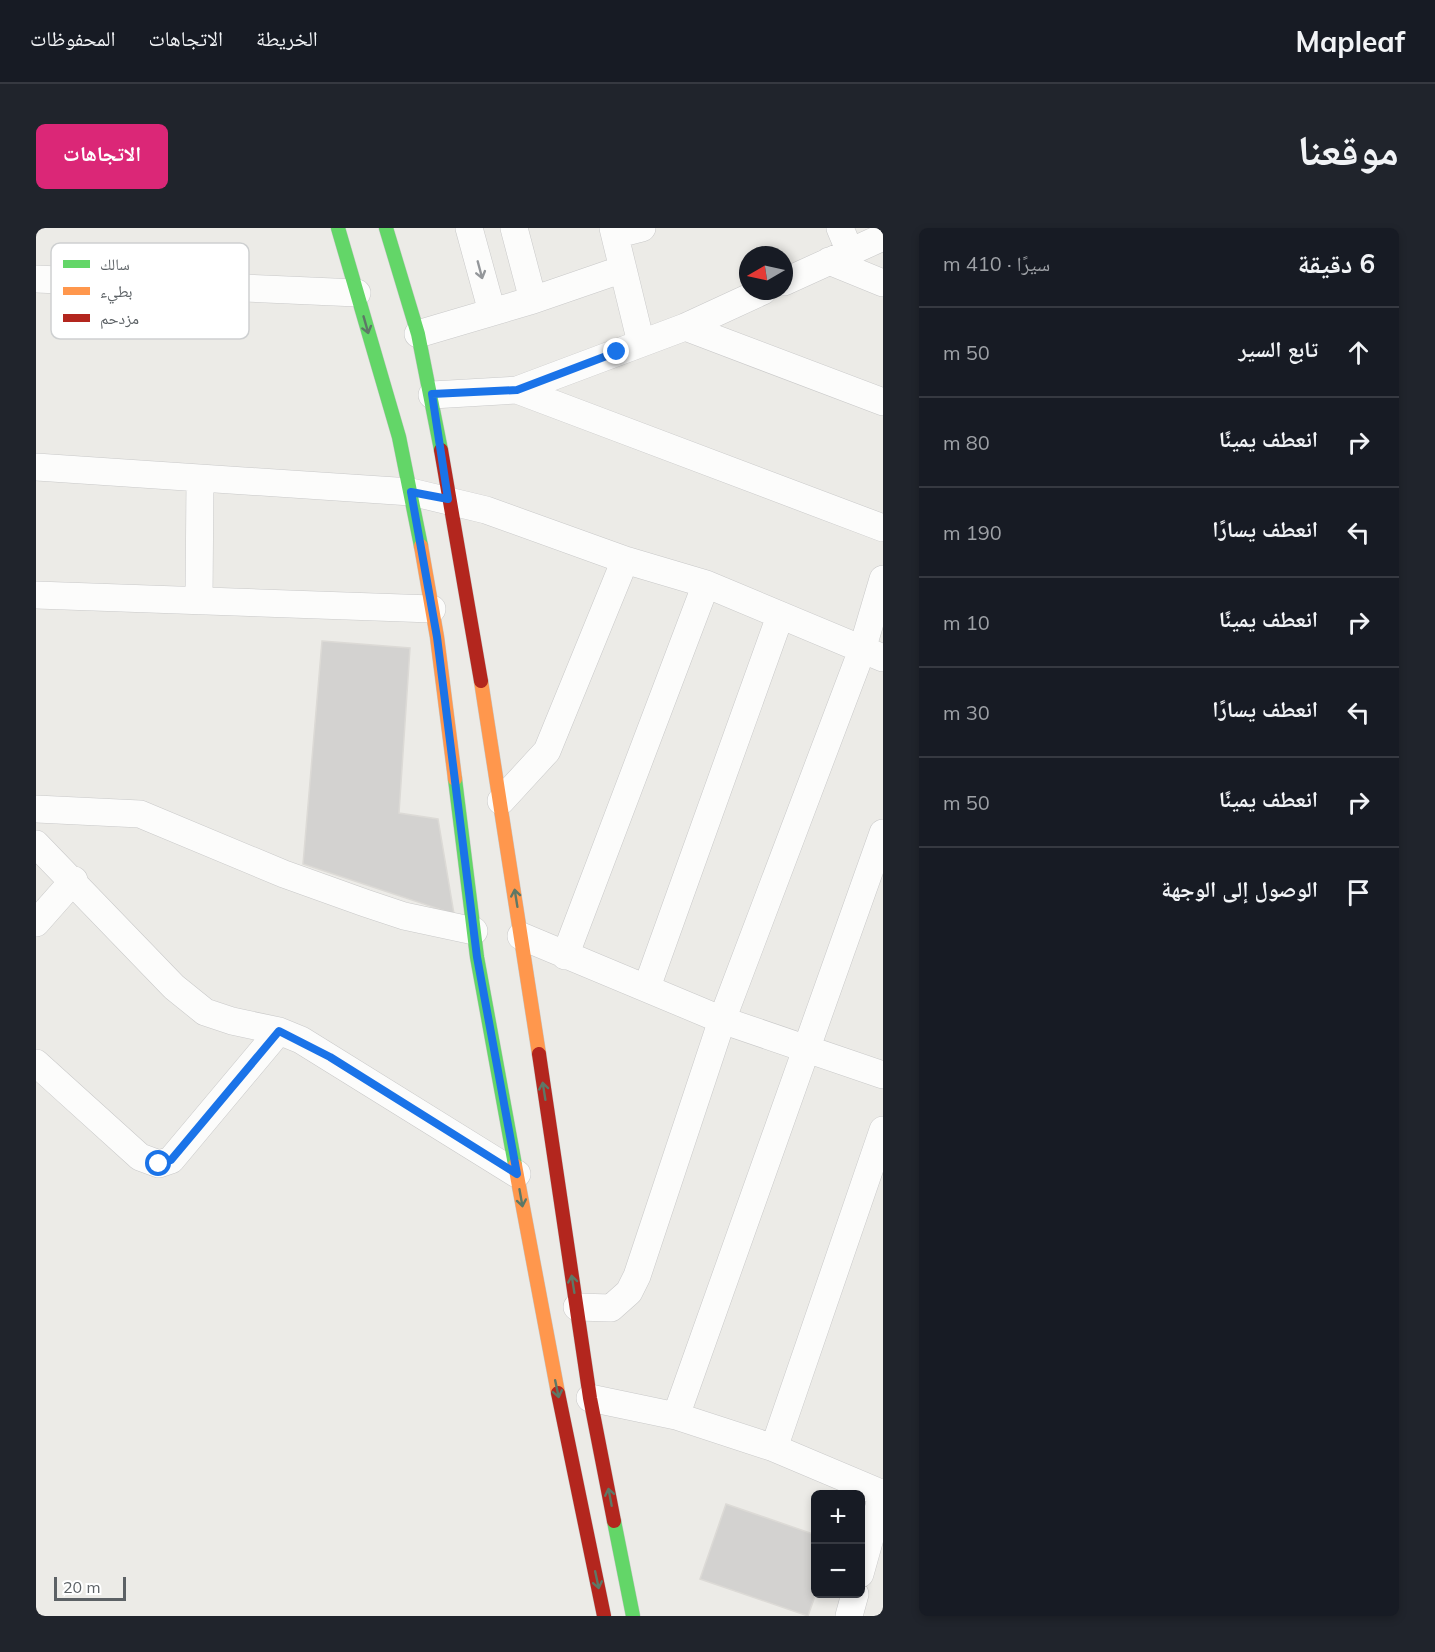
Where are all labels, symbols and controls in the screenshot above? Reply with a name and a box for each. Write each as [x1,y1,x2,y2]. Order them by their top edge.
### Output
text: Mapleaf [1296,24,1405,59]
text: المحفوظات [30,25,115,51]
text: الاتجاهات [148,25,223,51]
text: الخريطة [256,25,318,51]
text: موقعنا [1298,123,1399,176]
button: الاتجاهات [36,124,168,189]
legend [51,243,249,339]
north arrow [739,246,793,300]
text: 6 دقيقة [1298,247,1375,280]
text: سيرًا · 410 m [943,251,1050,276]
text: سالك [100,254,130,274]
one-way arrow [475,260,487,279]
text: بطيء [100,281,132,304]
text: مزدحم [100,308,139,329]
one-way arrow [361,315,372,334]
text: تابع السير [1239,335,1318,363]
icon: ahead [1342,336,1375,369]
route end [603,338,629,364]
text: 50 m [943,340,990,365]
text: انعطف يمينًا [1219,425,1318,453]
icon: right [1342,426,1375,459]
text: 80 m [943,430,990,455]
text: انعطف يسارًا [1212,515,1318,543]
icon: left [1342,516,1375,549]
text: 190 m [943,520,1002,545]
text: انعطف يمينًا [1219,605,1318,633]
icon: right [1342,606,1375,639]
text: 10 m [943,610,990,635]
text: انعطف يسارًا [1212,695,1318,723]
icon: left [1342,696,1375,729]
text: 30 m [943,700,990,725]
text: انعطف يمينًا [1219,785,1318,813]
icon: right [1342,786,1375,819]
text: 50 m [943,790,990,815]
text: الوصول إلى الوجهة [1161,875,1318,903]
icon: arrive [1342,876,1375,909]
one-way arrow [510,889,521,909]
one-way arrow [538,1082,549,1102]
route start [145,1150,171,1176]
one-way arrow [516,1187,527,1207]
one-way arrow [568,1275,579,1294]
one-way arrow [552,1380,564,1399]
one-way arrow [604,1487,615,1507]
map controls [811,1490,865,1598]
button: + [811,1490,865,1544]
button: − [811,1544,865,1598]
one-way arrow [591,1571,603,1590]
scale bar [54,1574,126,1602]
text: 20 m [63,1577,100,1597]

